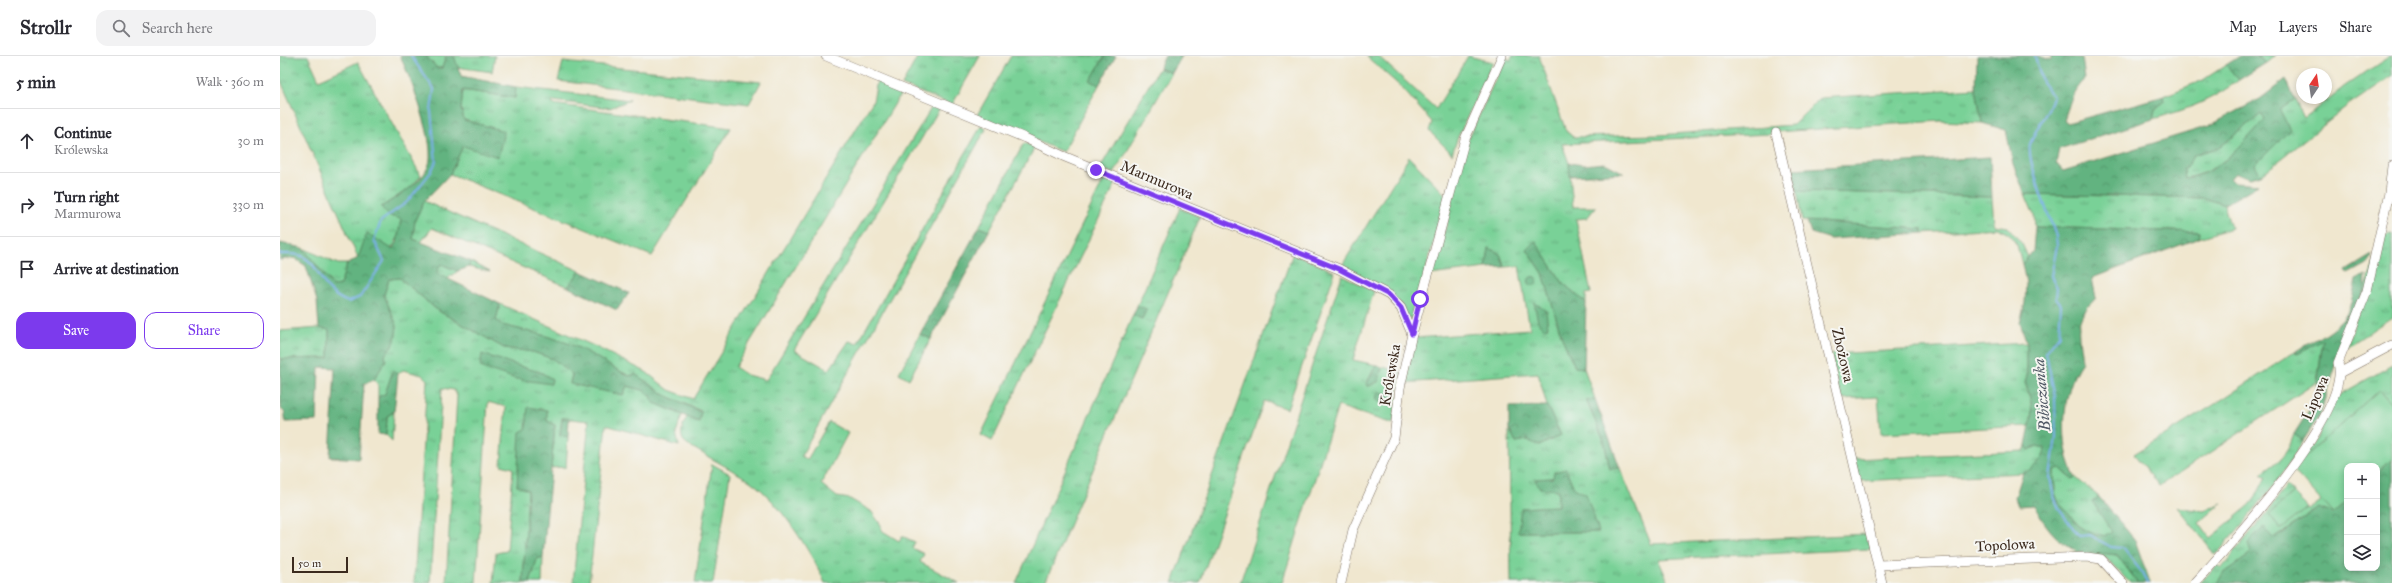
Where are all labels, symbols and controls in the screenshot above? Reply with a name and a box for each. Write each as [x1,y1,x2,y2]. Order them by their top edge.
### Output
search box [96,10,376,46]
text: Strollr [20,16,72,39]
icon: search [110,17,132,39]
text: Search here [142,19,213,37]
text: Map [2229,19,2257,36]
text: Layers [2279,19,2317,36]
text: Share [2339,19,2372,36]
north arrow [2296,68,2332,104]
text: 5 min [16,72,56,93]
text: Walk · 360 m [196,74,264,90]
text: Continue [54,124,112,142]
icon: ahead [16,130,38,152]
text: 30 m [238,133,264,149]
text: Królewska [54,142,108,158]
street label: Marmurowa [1118,157,1197,204]
route end [1087,161,1105,179]
text: Turn right [54,188,119,206]
icon: right [16,194,38,216]
text: 330 m [232,197,264,213]
text: Marmurowa [54,206,121,222]
icon: arrive [16,258,38,280]
text: Arrive at destination [54,260,179,278]
route start [1411,290,1429,308]
button: Save [16,312,136,349]
button: Share [144,312,264,349]
street label: Zbożowa [1828,326,1858,384]
street label: Królewska [1376,342,1404,407]
water label: Bibiczanka [2029,358,2054,433]
street label: Lipowa [2298,373,2333,423]
map controls [2344,463,2380,571]
button: + [2344,463,2380,499]
button: − [2344,499,2380,535]
street label: Topolowa [1975,534,2036,556]
button: layers [2344,535,2380,571]
scale bar [292,555,348,574]
text: 50 m [298,557,321,570]

